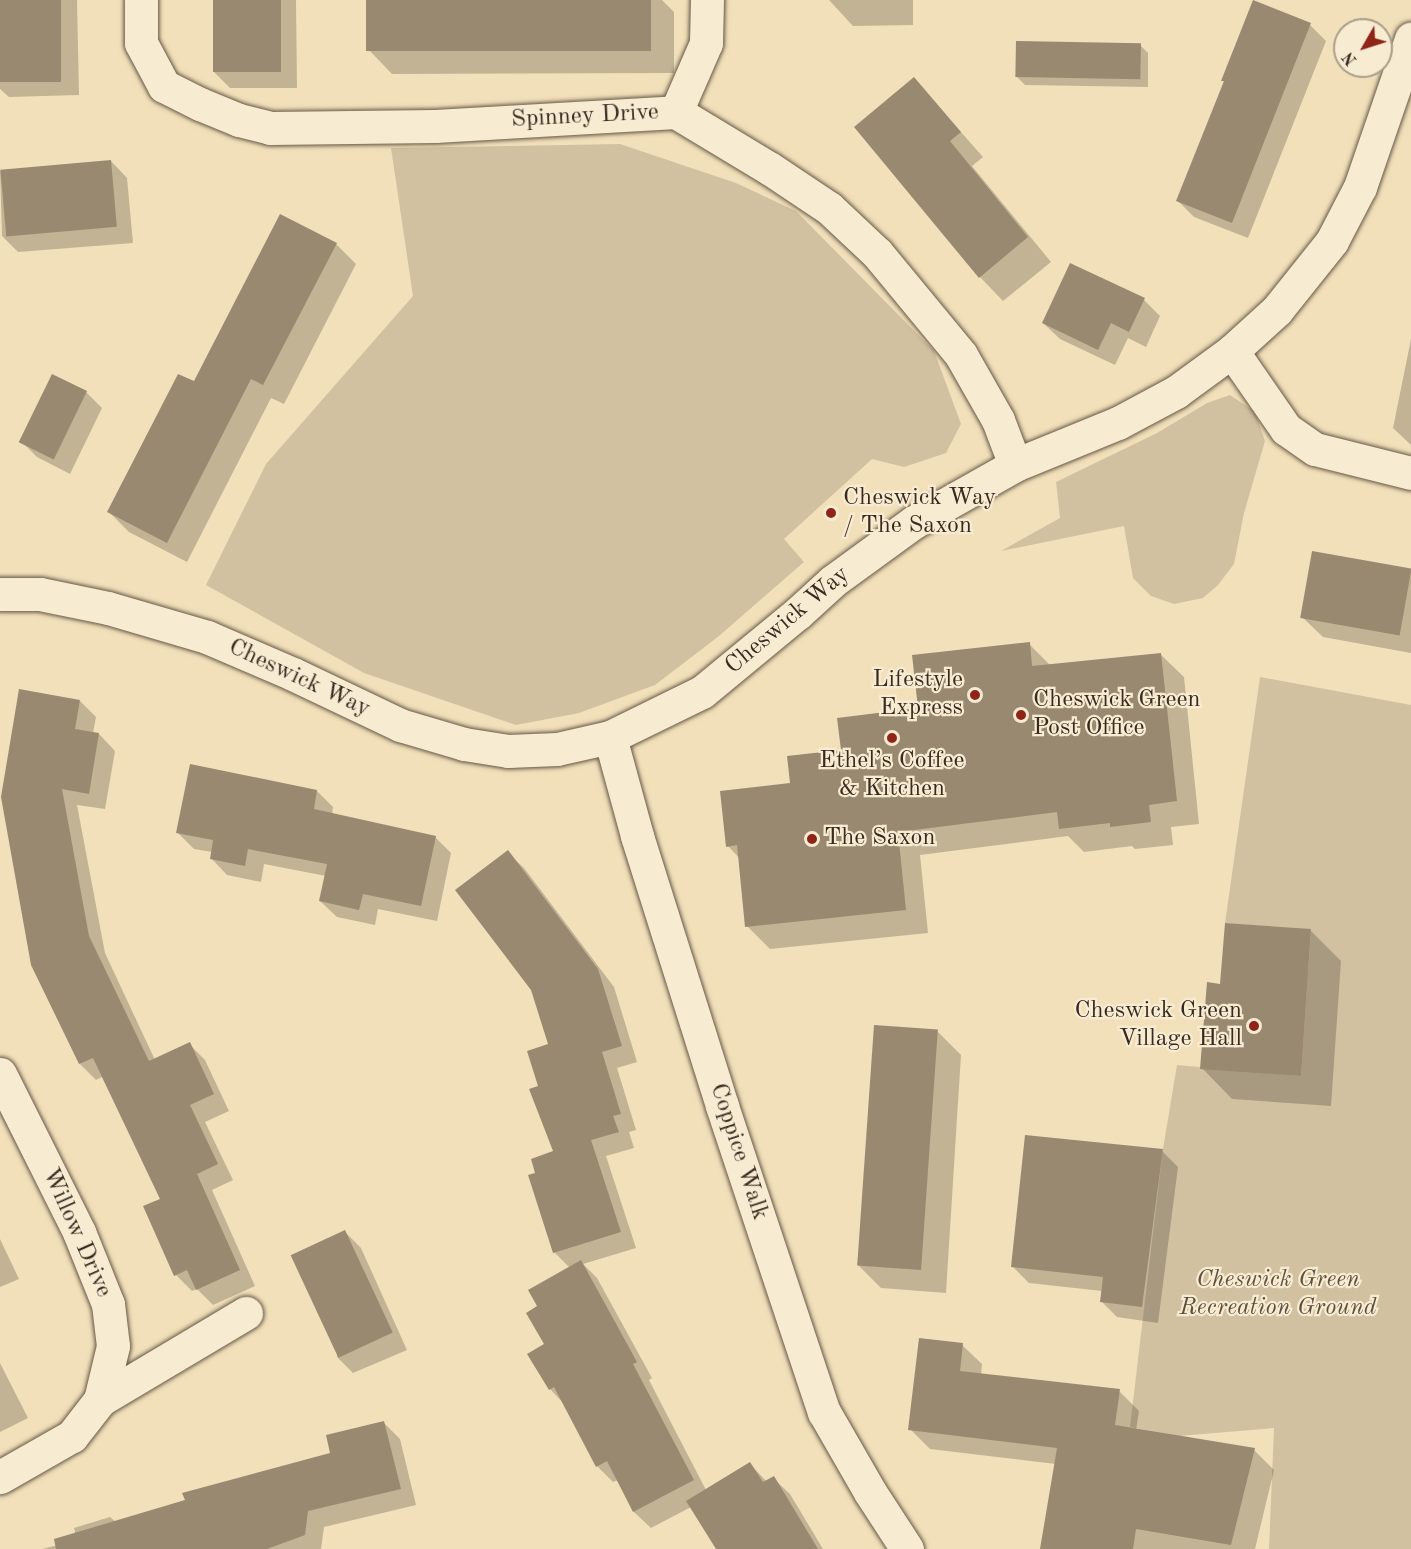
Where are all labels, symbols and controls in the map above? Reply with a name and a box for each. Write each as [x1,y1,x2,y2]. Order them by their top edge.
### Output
north arrow [1333,18,1393,78]
text: N [1341,48,1361,68]
street label: Spinney Drive [510,99,660,135]
place label: Cheswick Way / The Saxon [843,485,996,541]
marker: Cheswick Way / The Saxon [824,506,838,520]
street label: Cheswick Way [720,561,856,681]
street label: Cheswick Way [223,634,375,724]
place label: Lifestyle Express [872,667,963,723]
place label: Cheswick Green Post Office [1033,687,1201,743]
marker: Lifestyle Express [968,688,982,702]
marker: Cheswick Green Post Office [1014,708,1028,722]
marker: Ethel’s Coffee & Kitchen [885,731,899,745]
place label: Ethel’s Coffee & Kitchen [819,748,965,804]
place label: The Saxon [824,825,935,853]
marker: The Saxon [805,832,819,846]
place label: Cheswick Green Village Hall [1074,998,1242,1054]
marker: Cheswick Green Village Hall [1247,1019,1261,1033]
street label: Coppice Walk [702,1080,774,1224]
street label: Willow Drive [35,1164,117,1302]
park label: Cheswick Green Recreation Ground [1180,1267,1376,1323]

